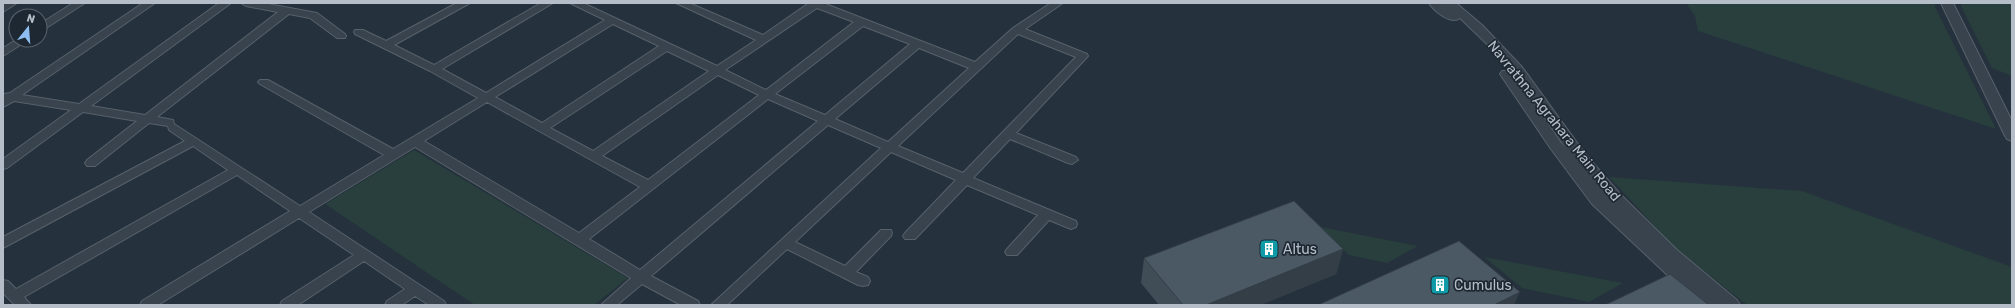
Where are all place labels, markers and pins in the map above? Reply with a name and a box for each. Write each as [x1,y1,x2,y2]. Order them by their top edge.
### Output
building icon: Altus [1258,238,1280,260]
place label: Altus [1283,241,1317,258]
building icon: Cumulus [1429,274,1451,296]
place label: Cumulus [1454,277,1512,294]

